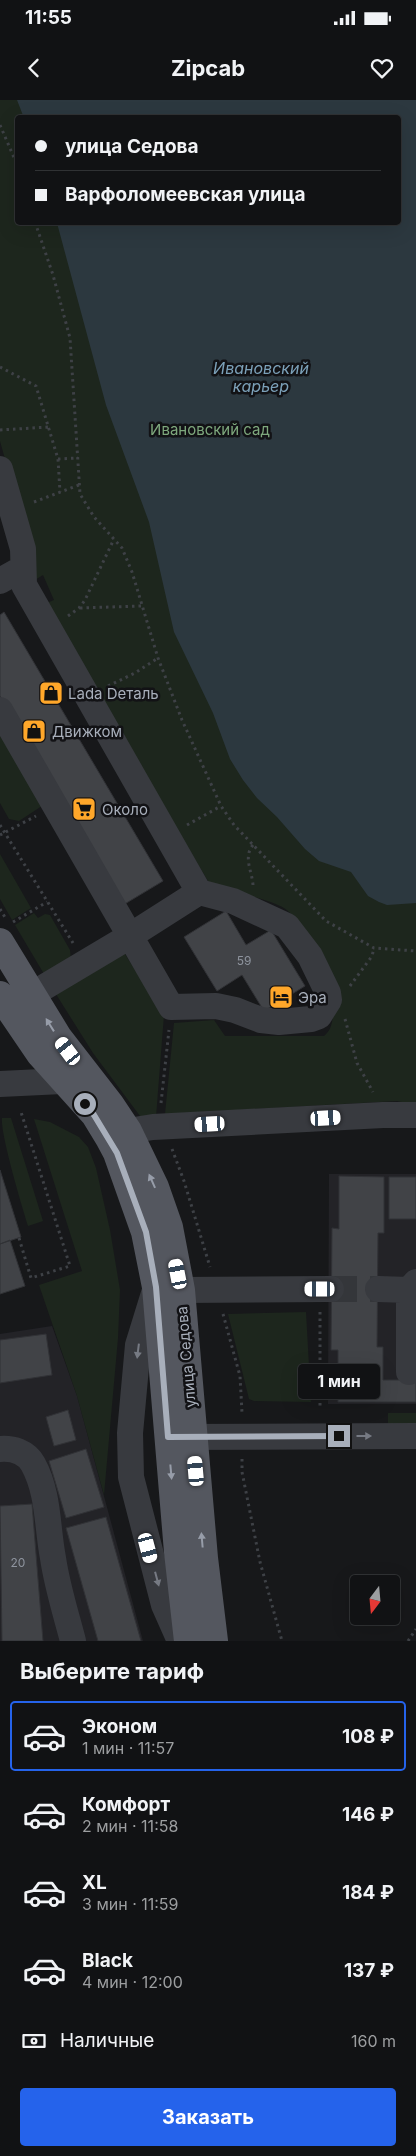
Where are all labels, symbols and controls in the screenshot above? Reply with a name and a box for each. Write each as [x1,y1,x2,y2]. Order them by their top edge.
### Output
text: 11:55 [25,6,72,29]
icon: back [20,54,48,82]
icon: heart [368,54,396,82]
text: Zipcab [171,55,245,81]
text: улица Седова [65,135,199,158]
text: Варфоломеевская улица [65,183,306,206]
water label: Ивановский карьер [213,358,309,396]
park label: Ивановский сад [150,420,270,439]
shop icon: Lada Dеталь [38,680,64,706]
place label: Lada Dеталь [68,684,159,703]
shop icon: Движком [21,718,47,744]
place label: Движком [52,722,122,741]
supermarket icon: Около [71,796,97,822]
place label: Около [102,800,148,819]
house number: 59 [237,953,251,968]
hotel icon: Эра [268,984,294,1010]
place label: Эра [298,988,327,1007]
one-way arrow [45,1018,55,1032]
car [52,1035,83,1067]
route start [74,1093,96,1115]
car [310,1110,341,1126]
car [194,1116,225,1132]
one-way arrow [148,1174,156,1188]
car [167,1258,188,1290]
car [305,1282,335,1297]
street label: улица Седова [172,1305,200,1409]
one-way arrow [134,1343,142,1359]
callout: 1 мин [298,1364,380,1398]
text: 1 мин [317,1371,361,1391]
route end [328,1425,350,1447]
one-way arrow [356,1432,372,1440]
car [187,1455,204,1487]
one-way arrow [167,1464,175,1480]
car [136,1532,159,1564]
one-way arrow [198,1532,206,1548]
house number: 20 [11,1555,25,1570]
one-way arrow [153,1572,161,1587]
north arrow [350,1575,400,1625]
map controls [350,1575,400,1625]
text: Выберите тариф [20,1658,204,1684]
icon: car [22,1714,67,1759]
text: Эконом [82,1715,157,1738]
text: 108 ₽ [342,1725,394,1748]
text: 1 мин · 11:57 [82,1738,174,1758]
icon: car [22,1792,67,1837]
text: Комфорт [82,1793,170,1816]
text: 146 ₽ [342,1803,394,1826]
text: 2 мин · 11:58 [82,1816,178,1836]
icon: car [22,1870,67,1915]
text: XL [82,1871,107,1894]
text: 184 ₽ [342,1881,394,1904]
text: 3 мин · 11:59 [82,1894,179,1914]
icon: car [22,1948,67,1993]
text: Black [82,1949,133,1972]
text: 137 ₽ [344,1959,394,1982]
text: 4 мин · 12:00 [82,1972,183,1992]
icon: cash [20,2027,48,2055]
text: Наличные [60,2029,154,2052]
text: 160 m [351,2031,396,2051]
button: Заказать [20,2088,396,2146]

